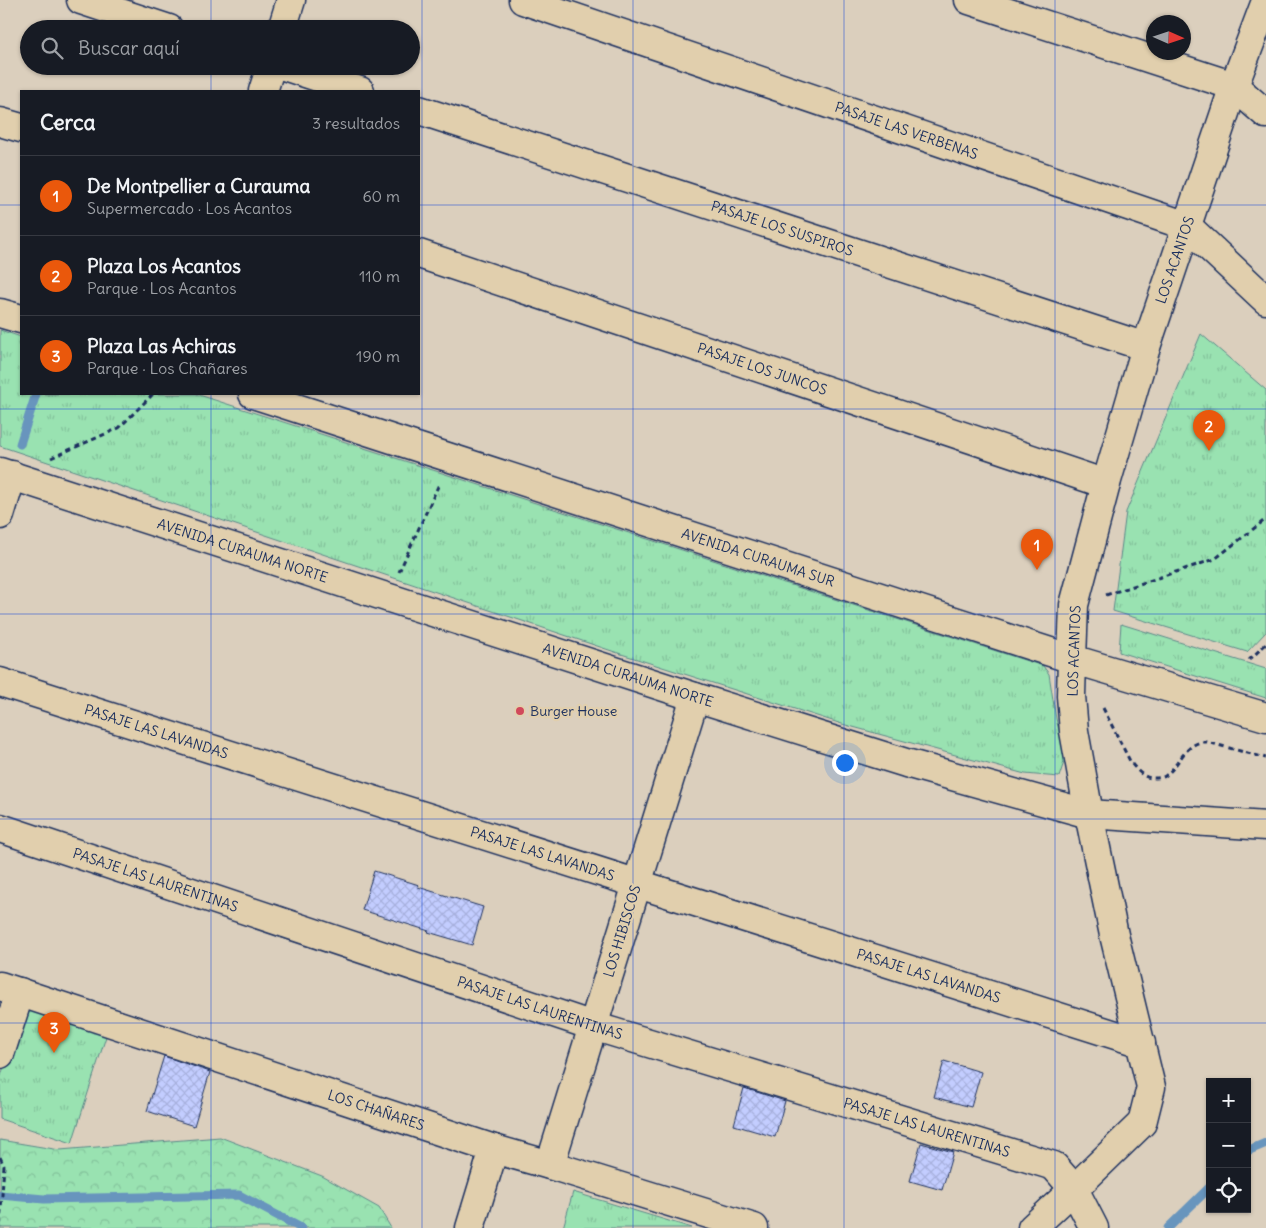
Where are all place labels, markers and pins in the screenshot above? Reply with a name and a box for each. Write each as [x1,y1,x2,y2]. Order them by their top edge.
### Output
pin: 2 [1193,410,1225,451]
pin: 1 [1021,529,1053,570]
place label: Burger House [530,702,617,720]
marker: Burger House [514,705,526,717]
pin: 3 [38,1012,70,1053]

